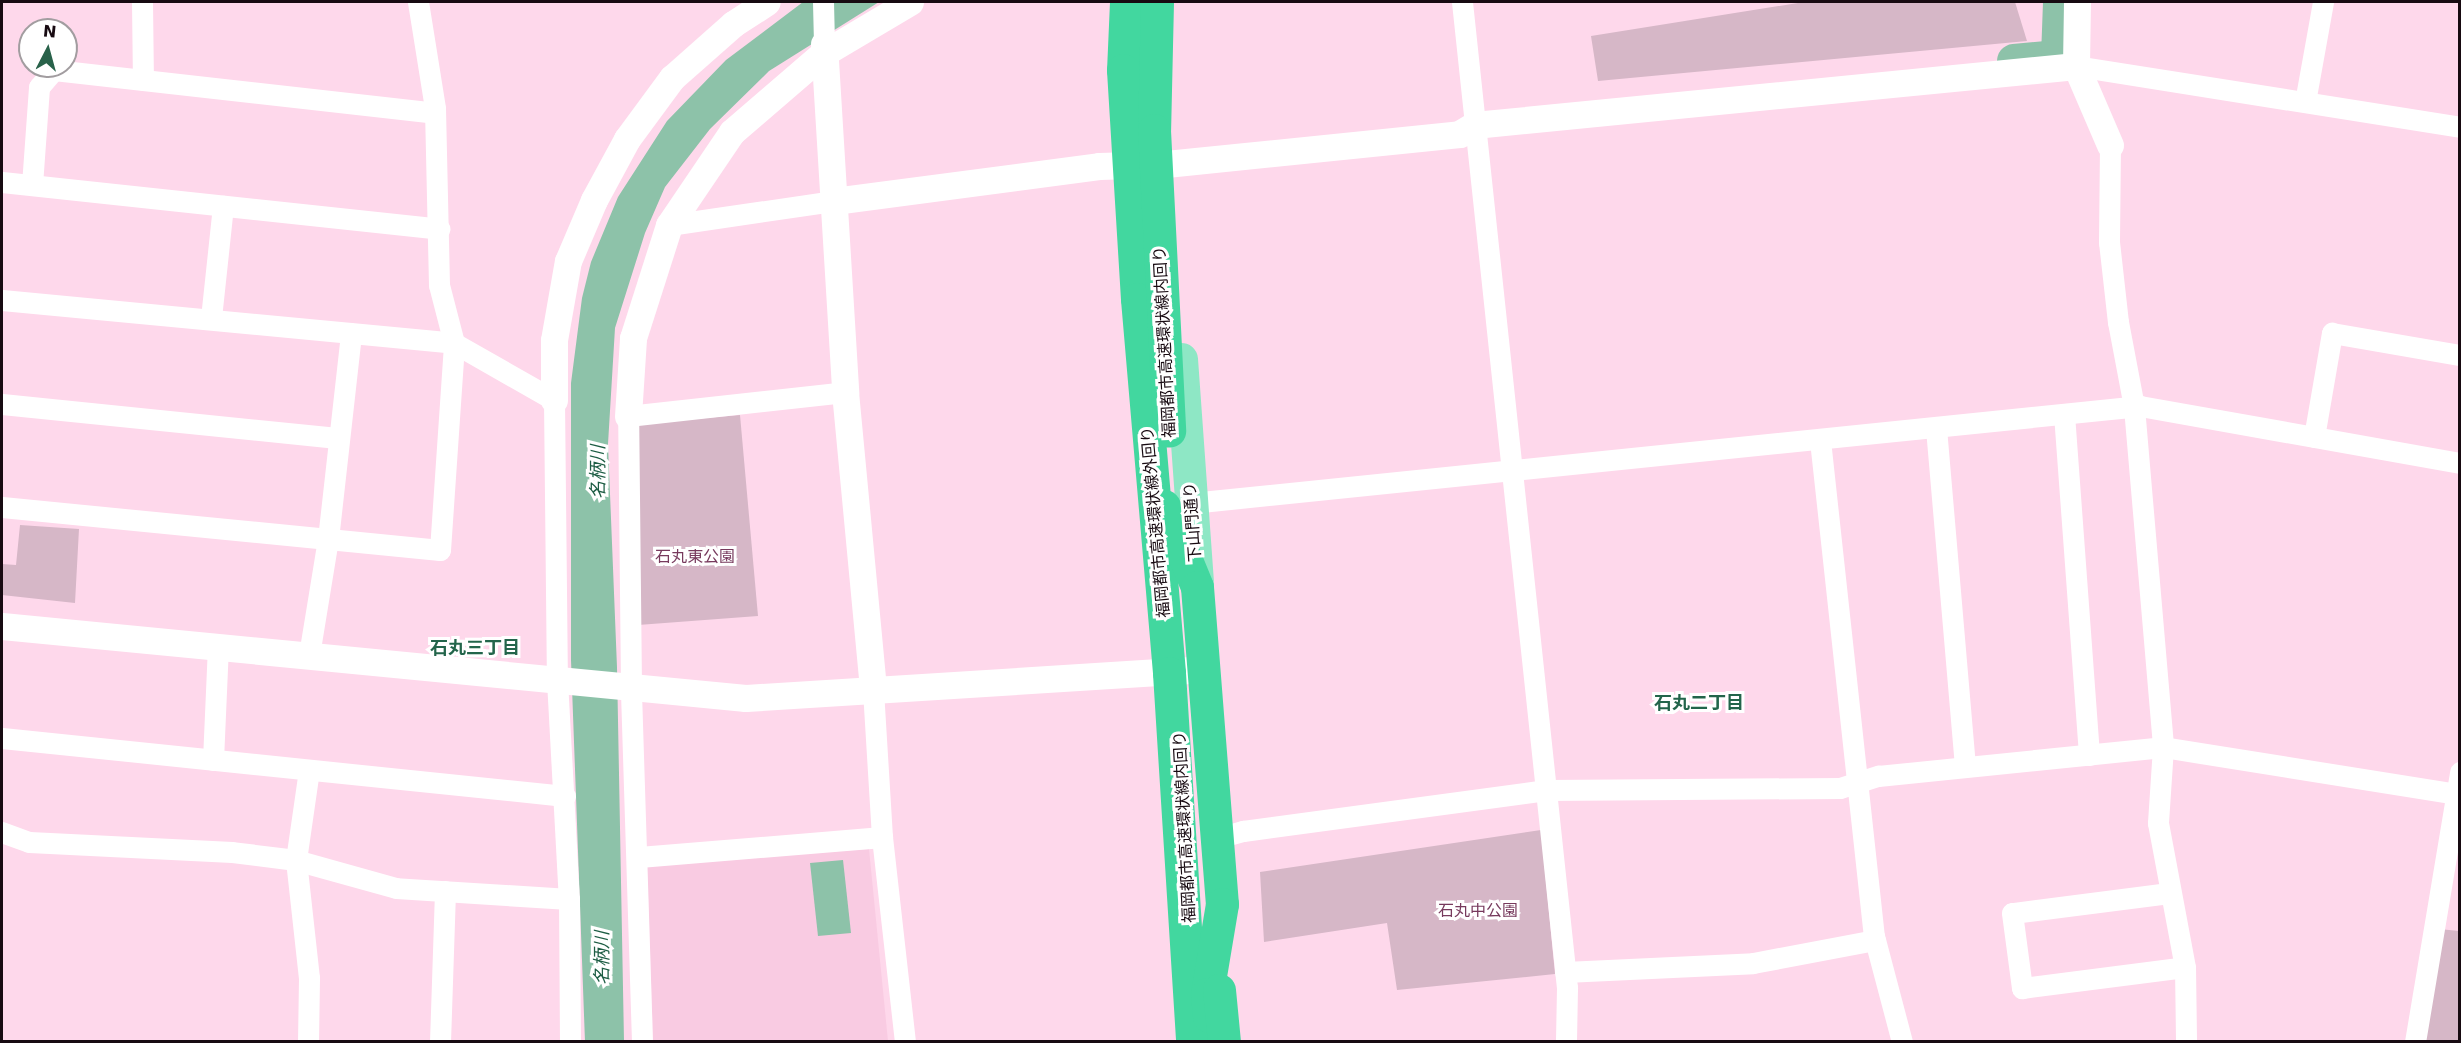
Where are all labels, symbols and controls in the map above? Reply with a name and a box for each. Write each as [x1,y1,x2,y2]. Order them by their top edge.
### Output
north arrow [18,18,78,78]
text: N [42,21,57,42]
street label: 福岡都市高速環状線内回り [1150,246,1180,438]
street label: 福岡都市高速環状線外回り [1138,426,1174,618]
water label: 名柄川 [587,445,609,499]
street label: 下山門通り [1181,481,1205,563]
park label: 石丸東公園 [655,547,735,567]
district label: 石丸三丁目 [430,637,520,659]
district label: 石丸二丁目 [1654,692,1744,714]
street label: 福岡都市高速環状線内回り [1170,731,1200,923]
park label: 石丸中公園 [1438,901,1518,921]
water label: 名柄川 [591,931,613,985]

